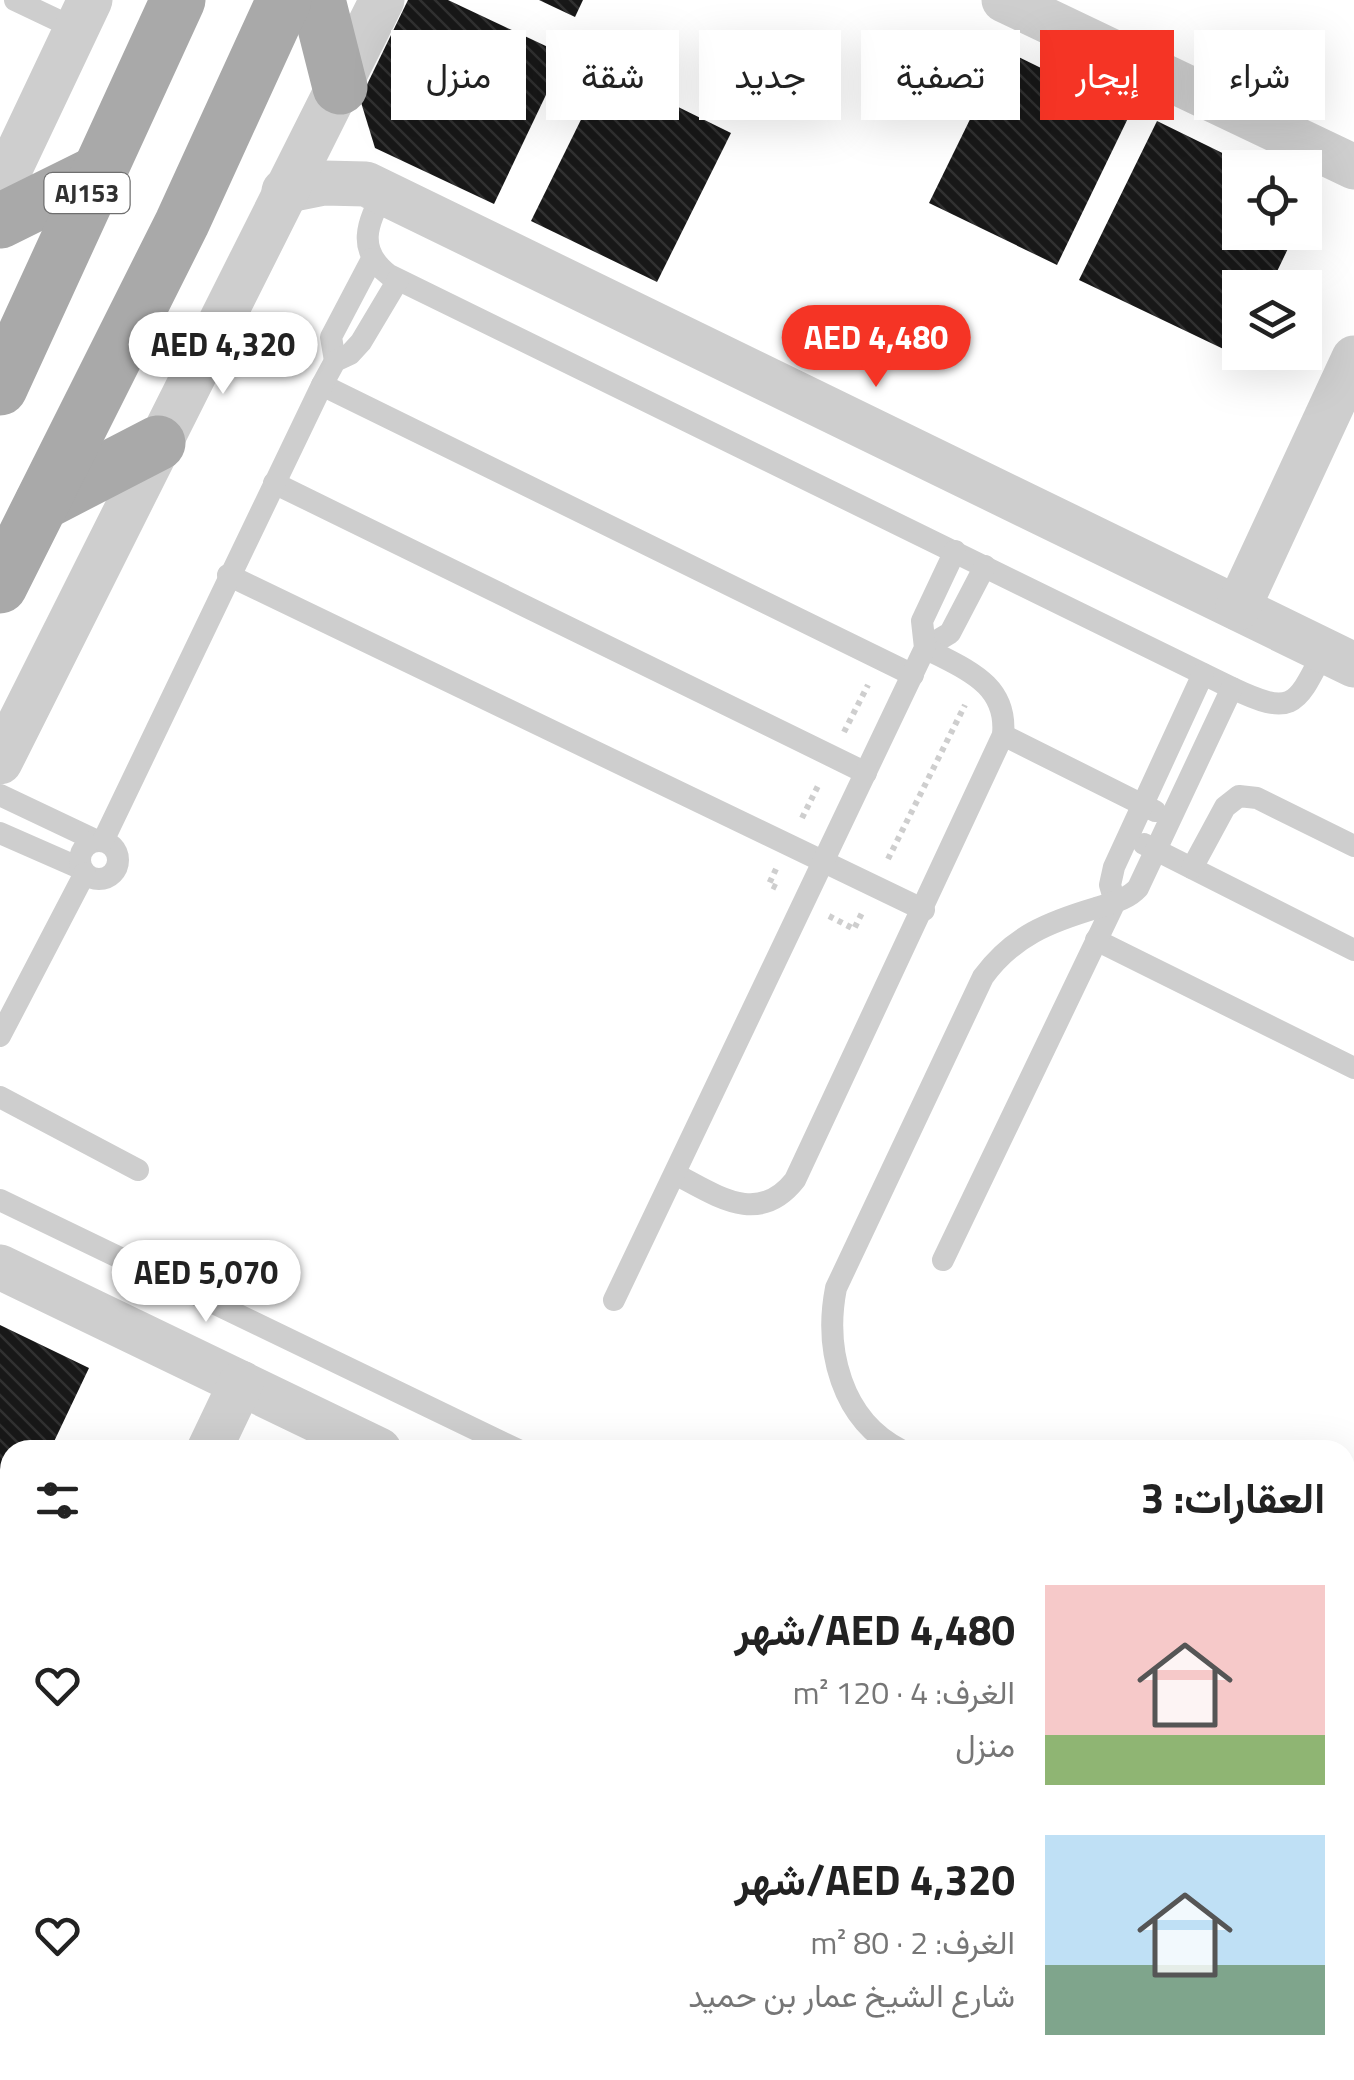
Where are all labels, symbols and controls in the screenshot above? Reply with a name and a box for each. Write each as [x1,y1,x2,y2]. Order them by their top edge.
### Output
chip: منزل [391,30,526,120]
chip: شقة [546,30,679,120]
chip: جديد [699,30,841,120]
chip: تصفية [861,30,1020,120]
chip: إيجار [1040,30,1174,120]
chip: شراء [1194,30,1325,120]
map controls [1222,150,1322,370]
button: locate [1222,150,1322,250]
road number: AJ153 [44,173,130,213]
button: layers [1222,270,1322,370]
pin: AED 4,480 [762,305,990,390]
pin: AED 4,320 [109,312,337,397]
text: AED 4,480 [804,313,948,361]
text: AED 4,320 [151,320,295,368]
pin: AED 5,070 [92,1240,320,1325]
text: AED 5,070 [134,1248,278,1296]
text: العقارات: 3 [1141,1465,1325,1529]
icon: filters [30,1473,85,1528]
text: AED 4,480/شهر [735,1597,1015,1661]
icon: home [1125,1625,1245,1745]
icon: heart [30,1658,85,1713]
text: الغرف: 4 · 120 m² [793,1668,1015,1716]
text: منزل [955,1721,1015,1769]
text: AED 4,320/شهر [735,1847,1015,1911]
icon: home [1125,1875,1245,1995]
icon: heart [30,1908,85,1963]
text: الغرف: 2 · 80 m² [811,1918,1015,1966]
text: شارع الشيخ عمار بن حميد [688,1971,1015,2019]

